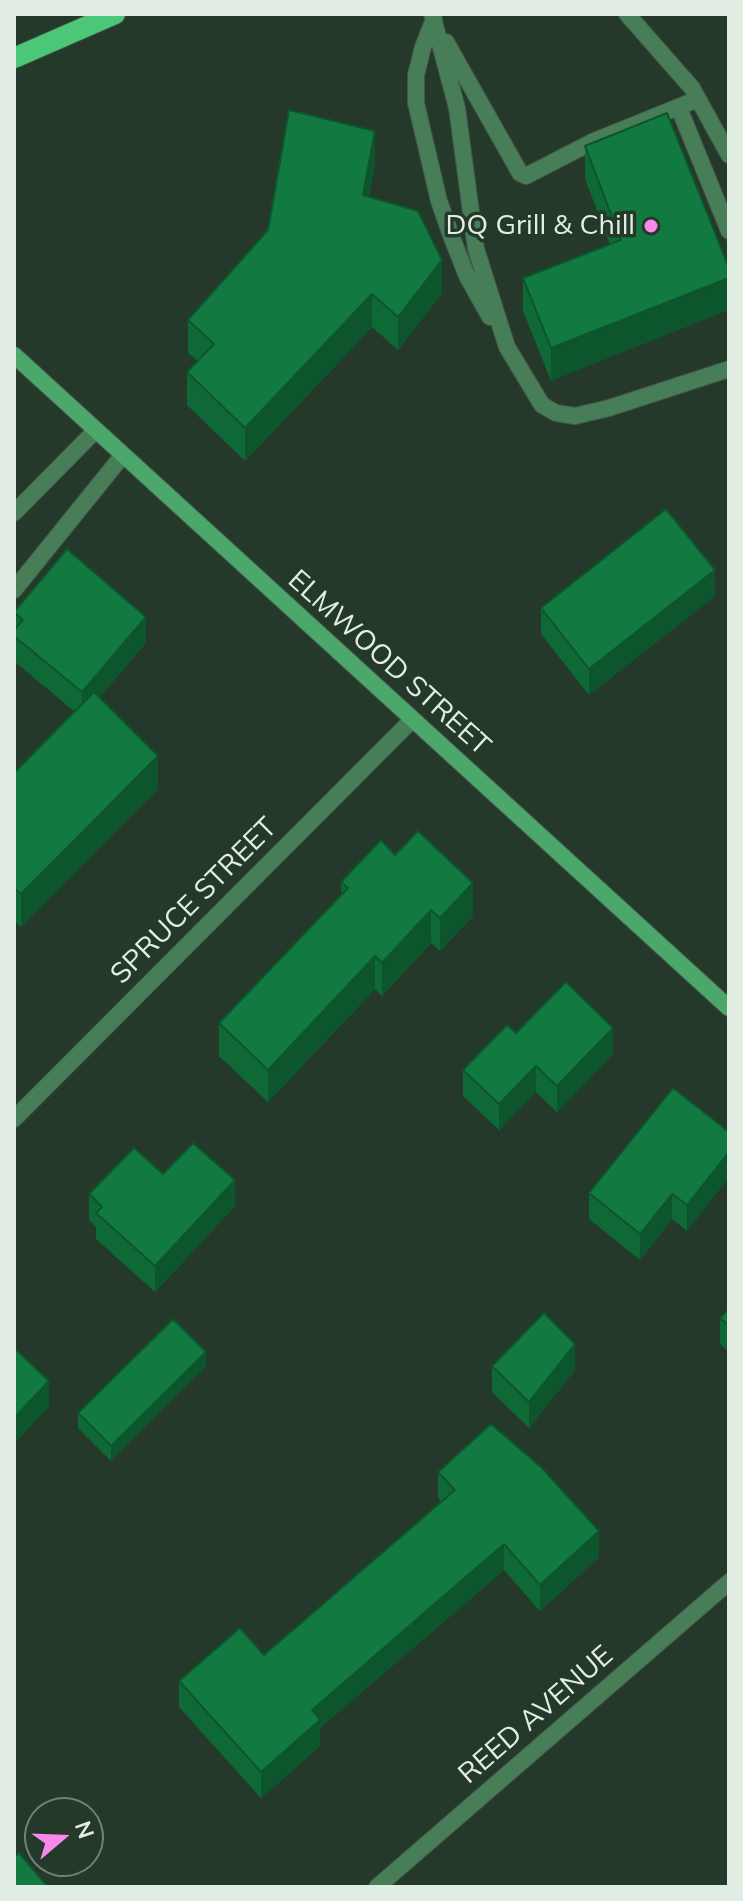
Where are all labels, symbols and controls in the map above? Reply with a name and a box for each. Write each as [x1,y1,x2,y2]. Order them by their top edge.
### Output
place label: DQ Grill & Chill [446,209,635,243]
marker: DQ Grill & Chill [642,217,660,235]
street label: ELMWOOD STREET [281,563,497,763]
street label: SPRUCE STREET [104,811,284,991]
street label: REED AVENUE [452,1639,620,1791]
north arrow [24,1797,104,1877]
text: N [69,1817,101,1842]

